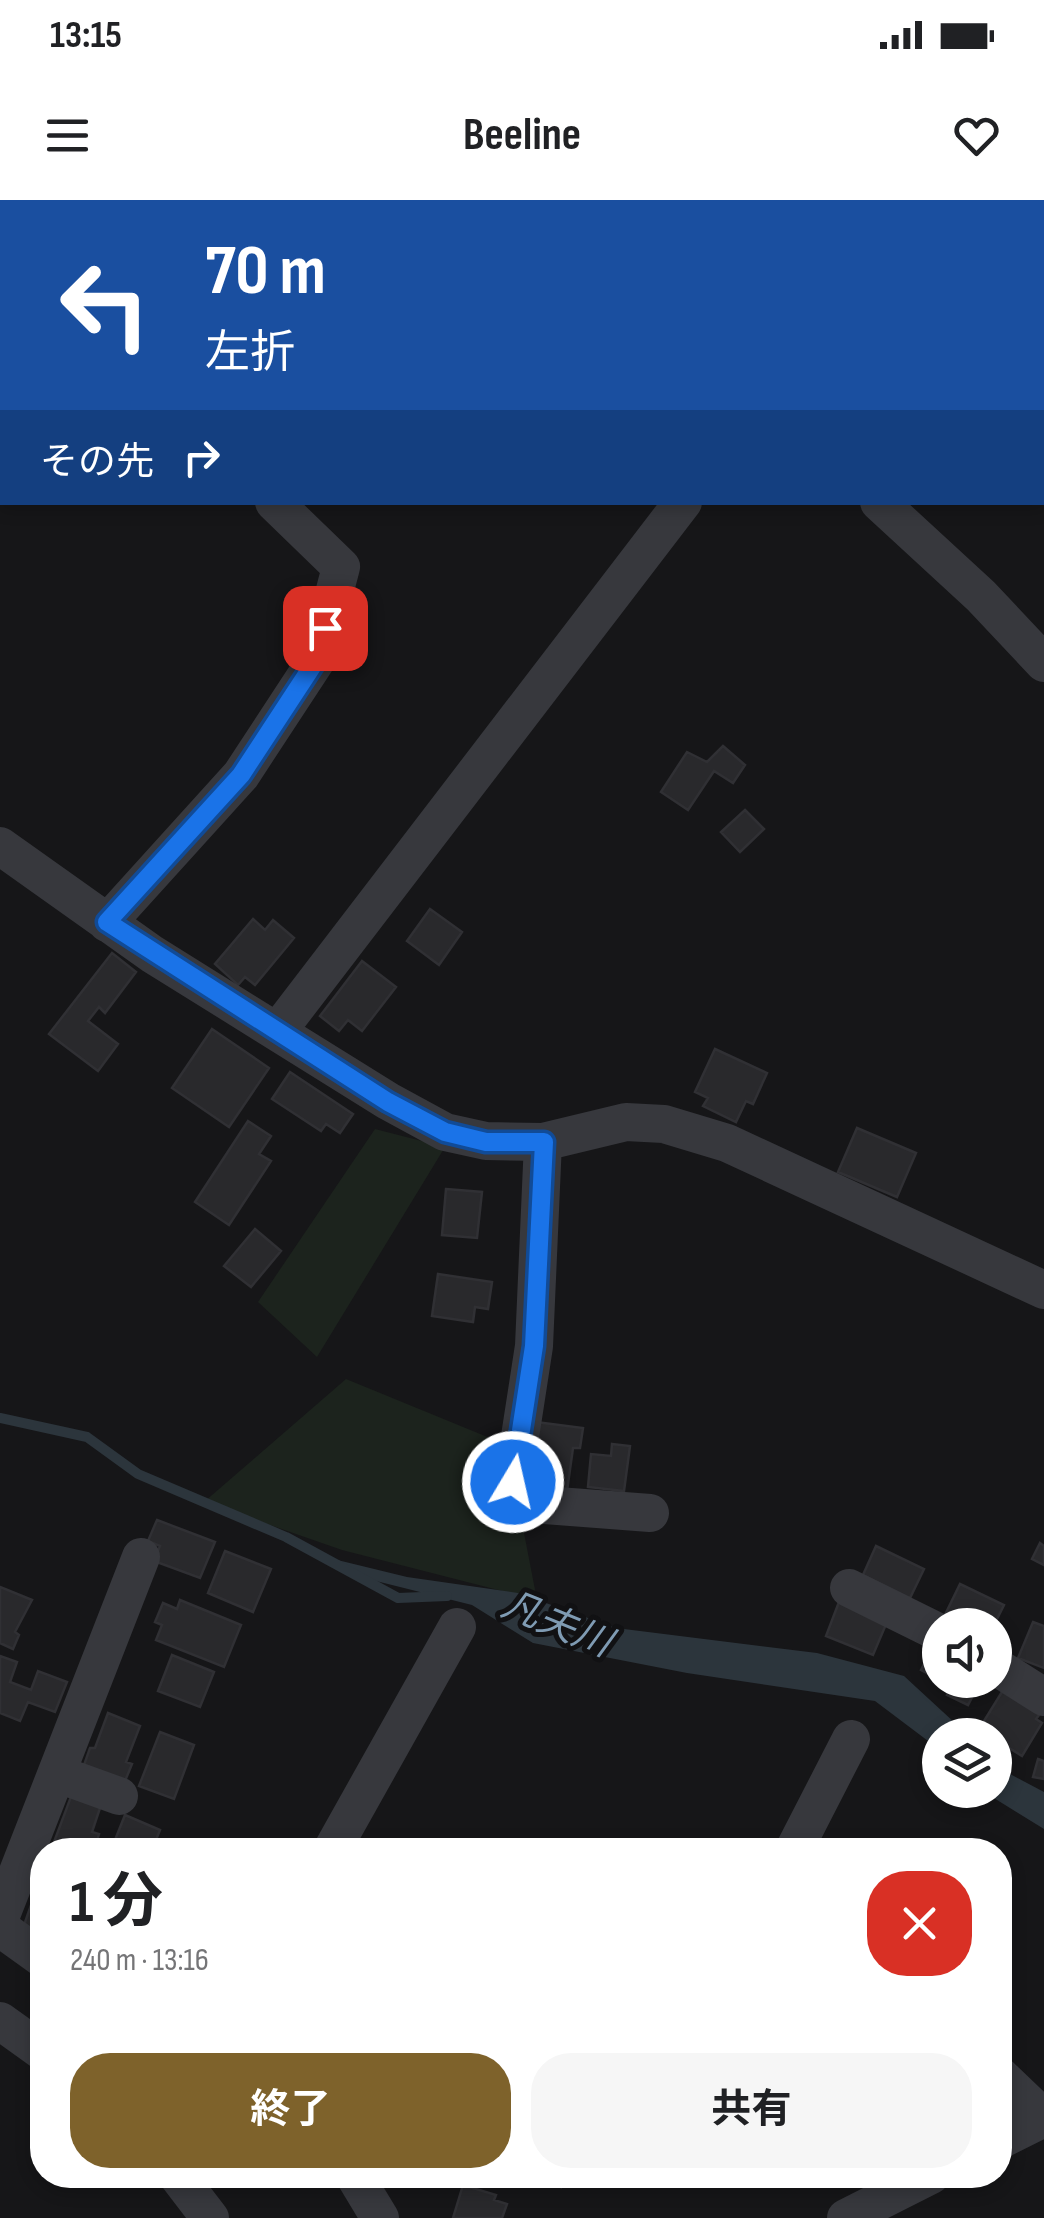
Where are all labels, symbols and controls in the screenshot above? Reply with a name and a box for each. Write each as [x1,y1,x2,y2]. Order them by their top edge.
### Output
text: 13:15 [50,13,122,58]
icon: menu [40,108,95,163]
text: Beeline [463,108,581,163]
icon: heart [949,108,1004,163]
text: 70 m [205,230,326,314]
icon: left [40,240,170,370]
text: 左折 [205,326,295,381]
icon: right [174,430,229,485]
text: その先 [40,440,154,485]
pin [283,586,368,671]
icon: arrive [298,601,353,656]
position arrow [461,1430,565,1534]
water label: 凡夫川 [495,1582,621,1668]
map controls [922,1608,1012,1808]
button: sound [922,1608,1012,1698]
button: layers [922,1718,1012,1808]
text: 1 分 [70,1867,163,1939]
button: close [867,1871,972,1976]
text: 240 m · 13:16 [70,1941,209,1980]
button: 終了 [70,2053,511,2168]
button: 共有 [531,2053,972,2168]

